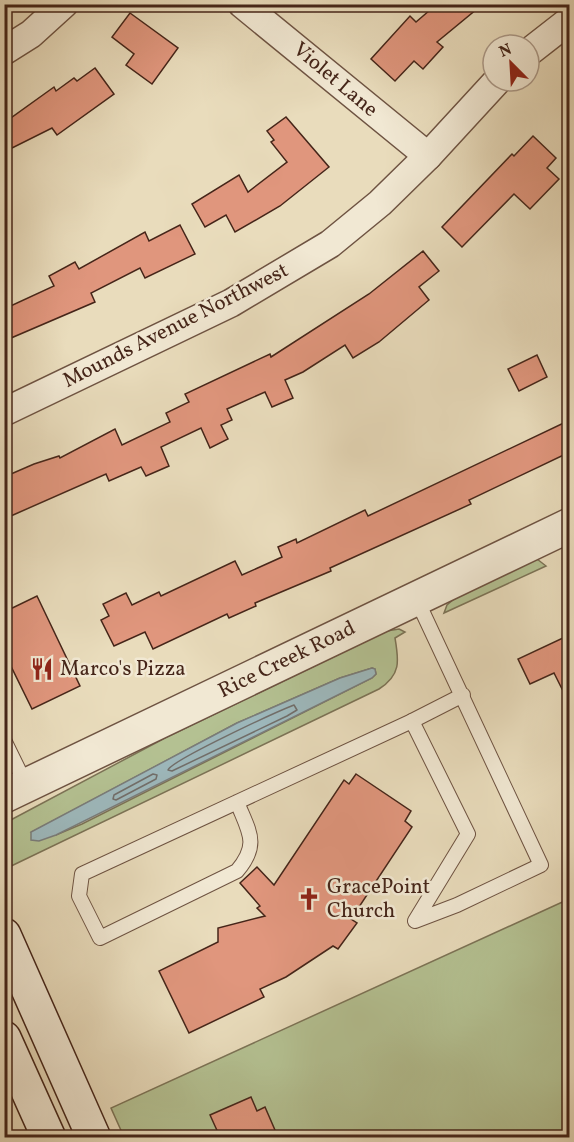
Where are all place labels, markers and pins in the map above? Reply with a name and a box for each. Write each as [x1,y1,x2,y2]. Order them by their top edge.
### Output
place label: Marco's Pizza [60,655,186,684]
restaurant icon: Marco's Pizza [29,656,55,682]
place label: GracePoint Church [327,873,430,926]
church icon: GracePoint Church [296,886,322,912]

